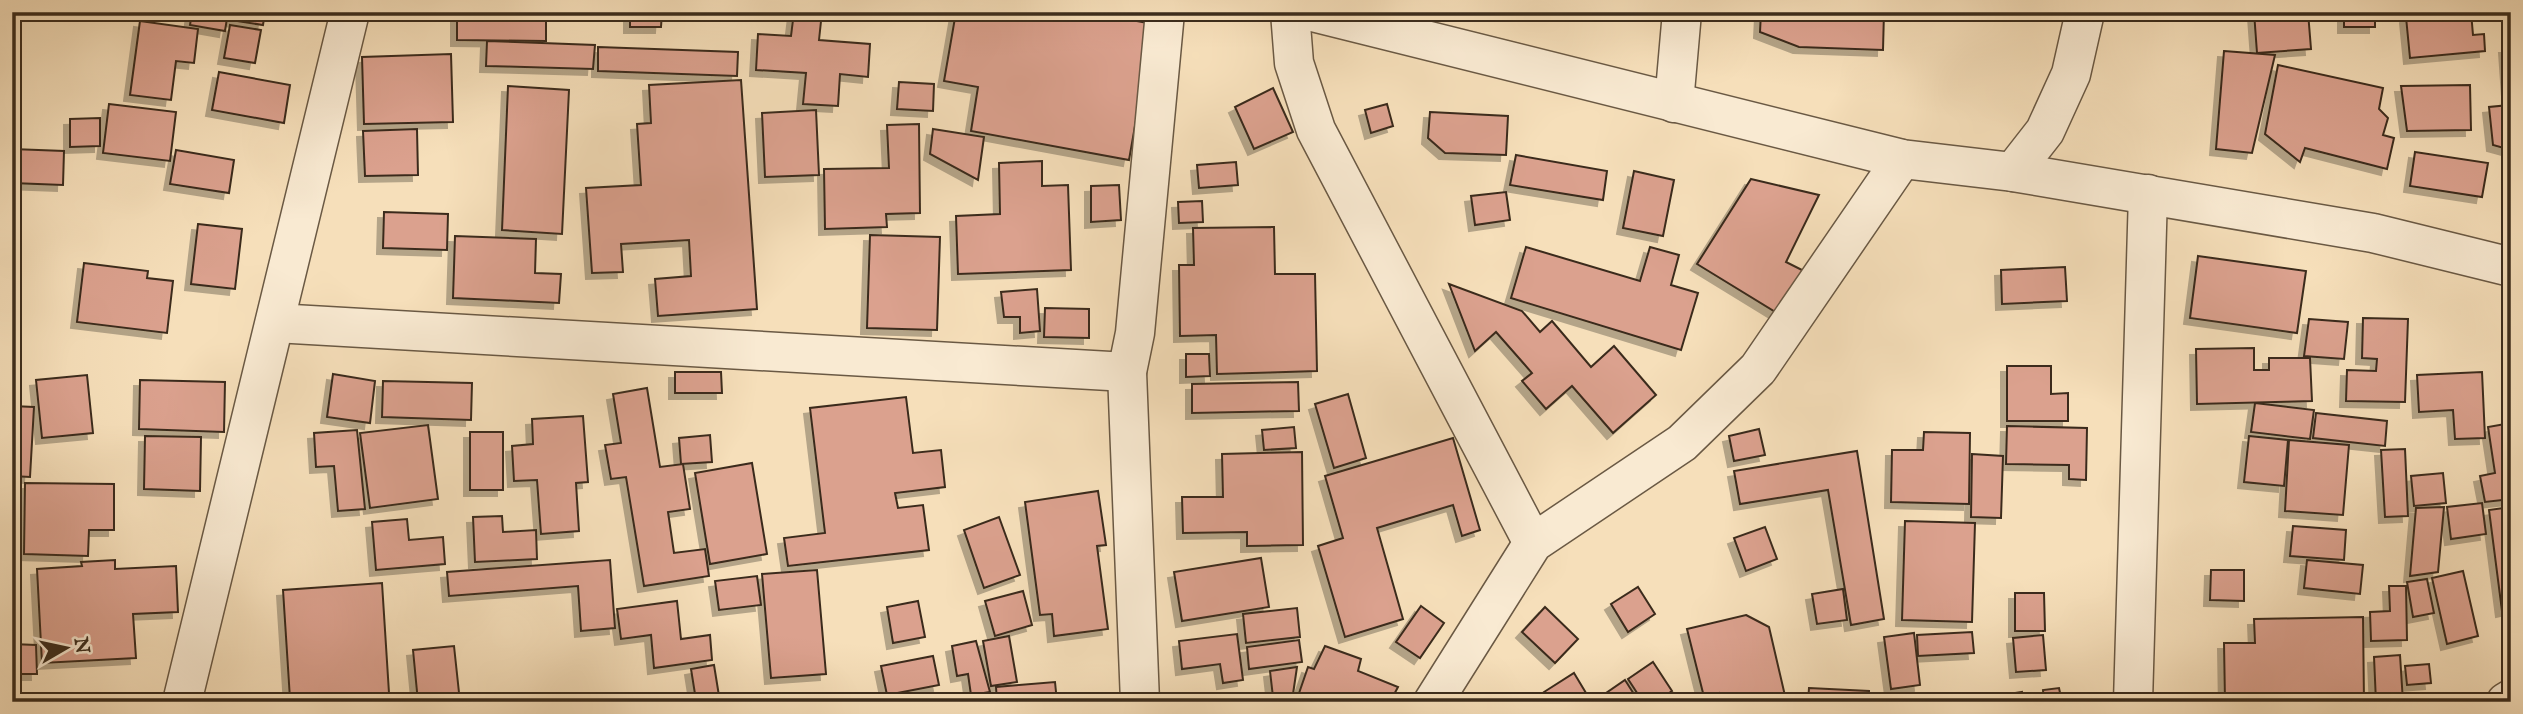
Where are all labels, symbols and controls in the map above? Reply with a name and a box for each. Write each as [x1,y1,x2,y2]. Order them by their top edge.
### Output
north arrow [32,612,102,682]
text: N [68,635,94,656]

